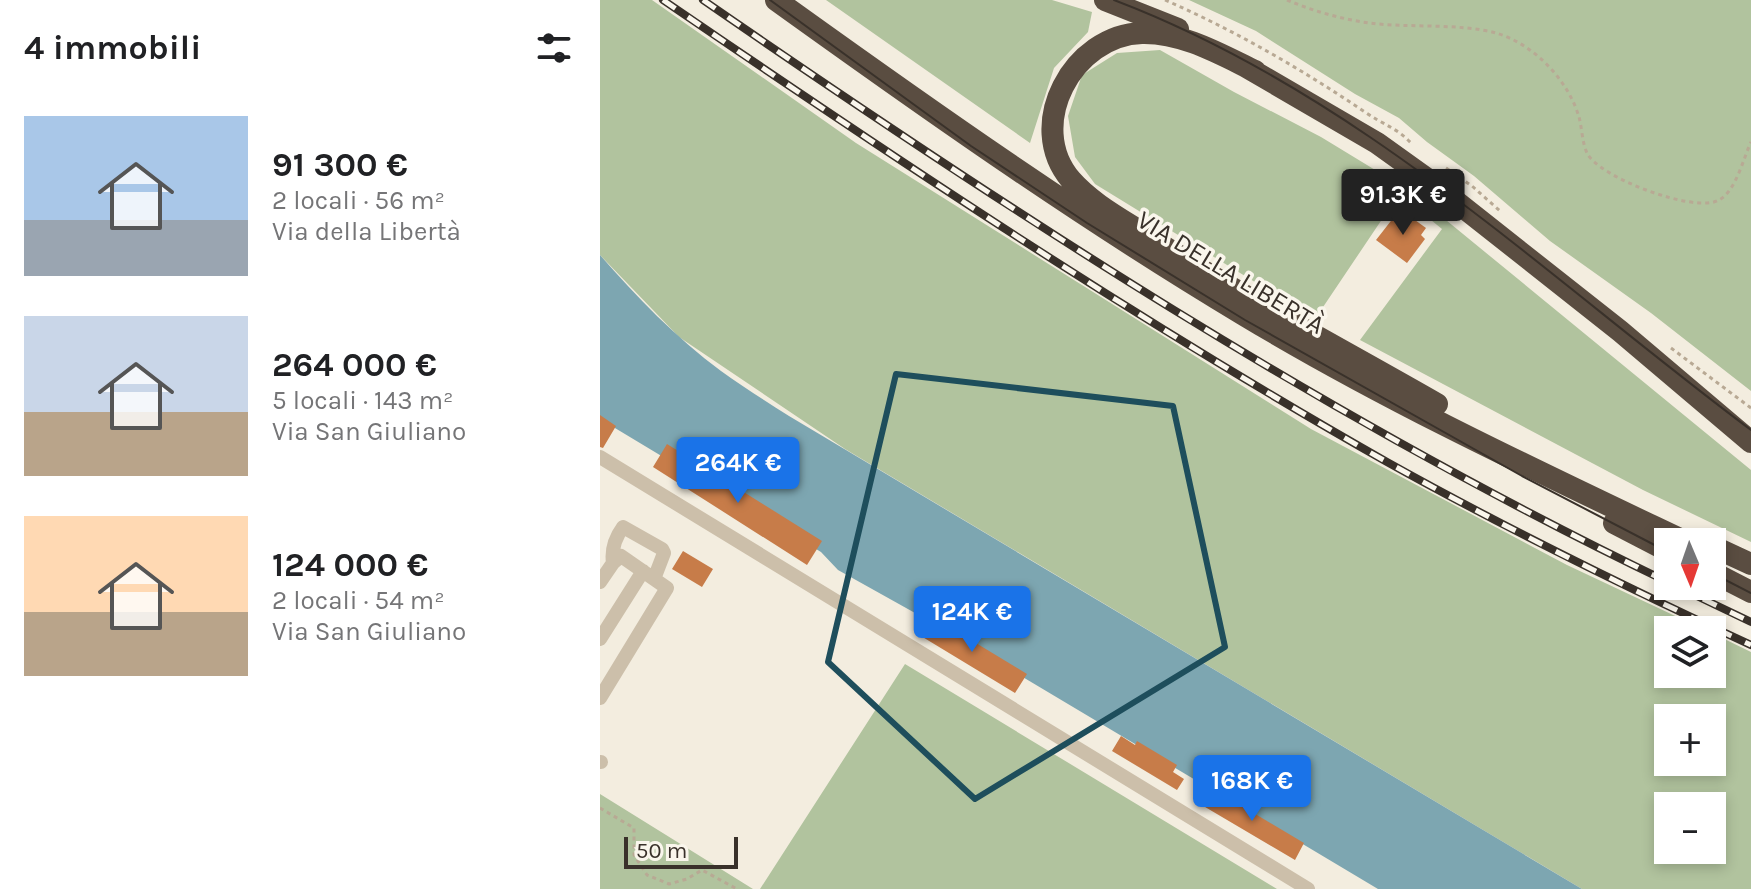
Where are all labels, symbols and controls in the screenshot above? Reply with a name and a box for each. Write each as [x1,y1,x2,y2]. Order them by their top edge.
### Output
icon: filters [532,26,576,70]
text: 4 immobili [24,28,201,68]
text: 91 300 € [272,145,408,185]
icon: home [88,148,184,244]
pin: 91.3K € [1329,169,1477,237]
text: 91.3K € [1360,179,1446,210]
text: 2 locali · 56 m² [272,185,445,216]
street label: VIA DELLA LIBERTÀ [1131,203,1331,341]
text: Via della Libertà [272,216,461,247]
text: 264 000 € [272,345,437,385]
icon: home [88,348,184,444]
text: 5 locali · 143 m² [272,385,453,416]
text: Via San Giuliano [272,416,466,447]
pin: 264K € [673,437,803,505]
text: 264K € [694,447,782,478]
north arrow [1654,528,1726,600]
map controls [1654,528,1726,864]
text: 124 000 € [272,545,428,585]
icon: home [88,548,184,644]
text: 2 locali · 54 m² [272,585,445,616]
pin: 124K € [907,586,1037,654]
text: 124K € [932,596,1012,627]
text: Via San Giuliano [272,616,466,647]
button: layers [1654,616,1726,688]
button: + [1654,704,1726,776]
pin: 168K € [1187,755,1317,823]
text: 168K € [1211,765,1293,796]
button: − [1654,792,1726,864]
scale bar [624,833,738,869]
text: 50 m [636,838,687,864]

